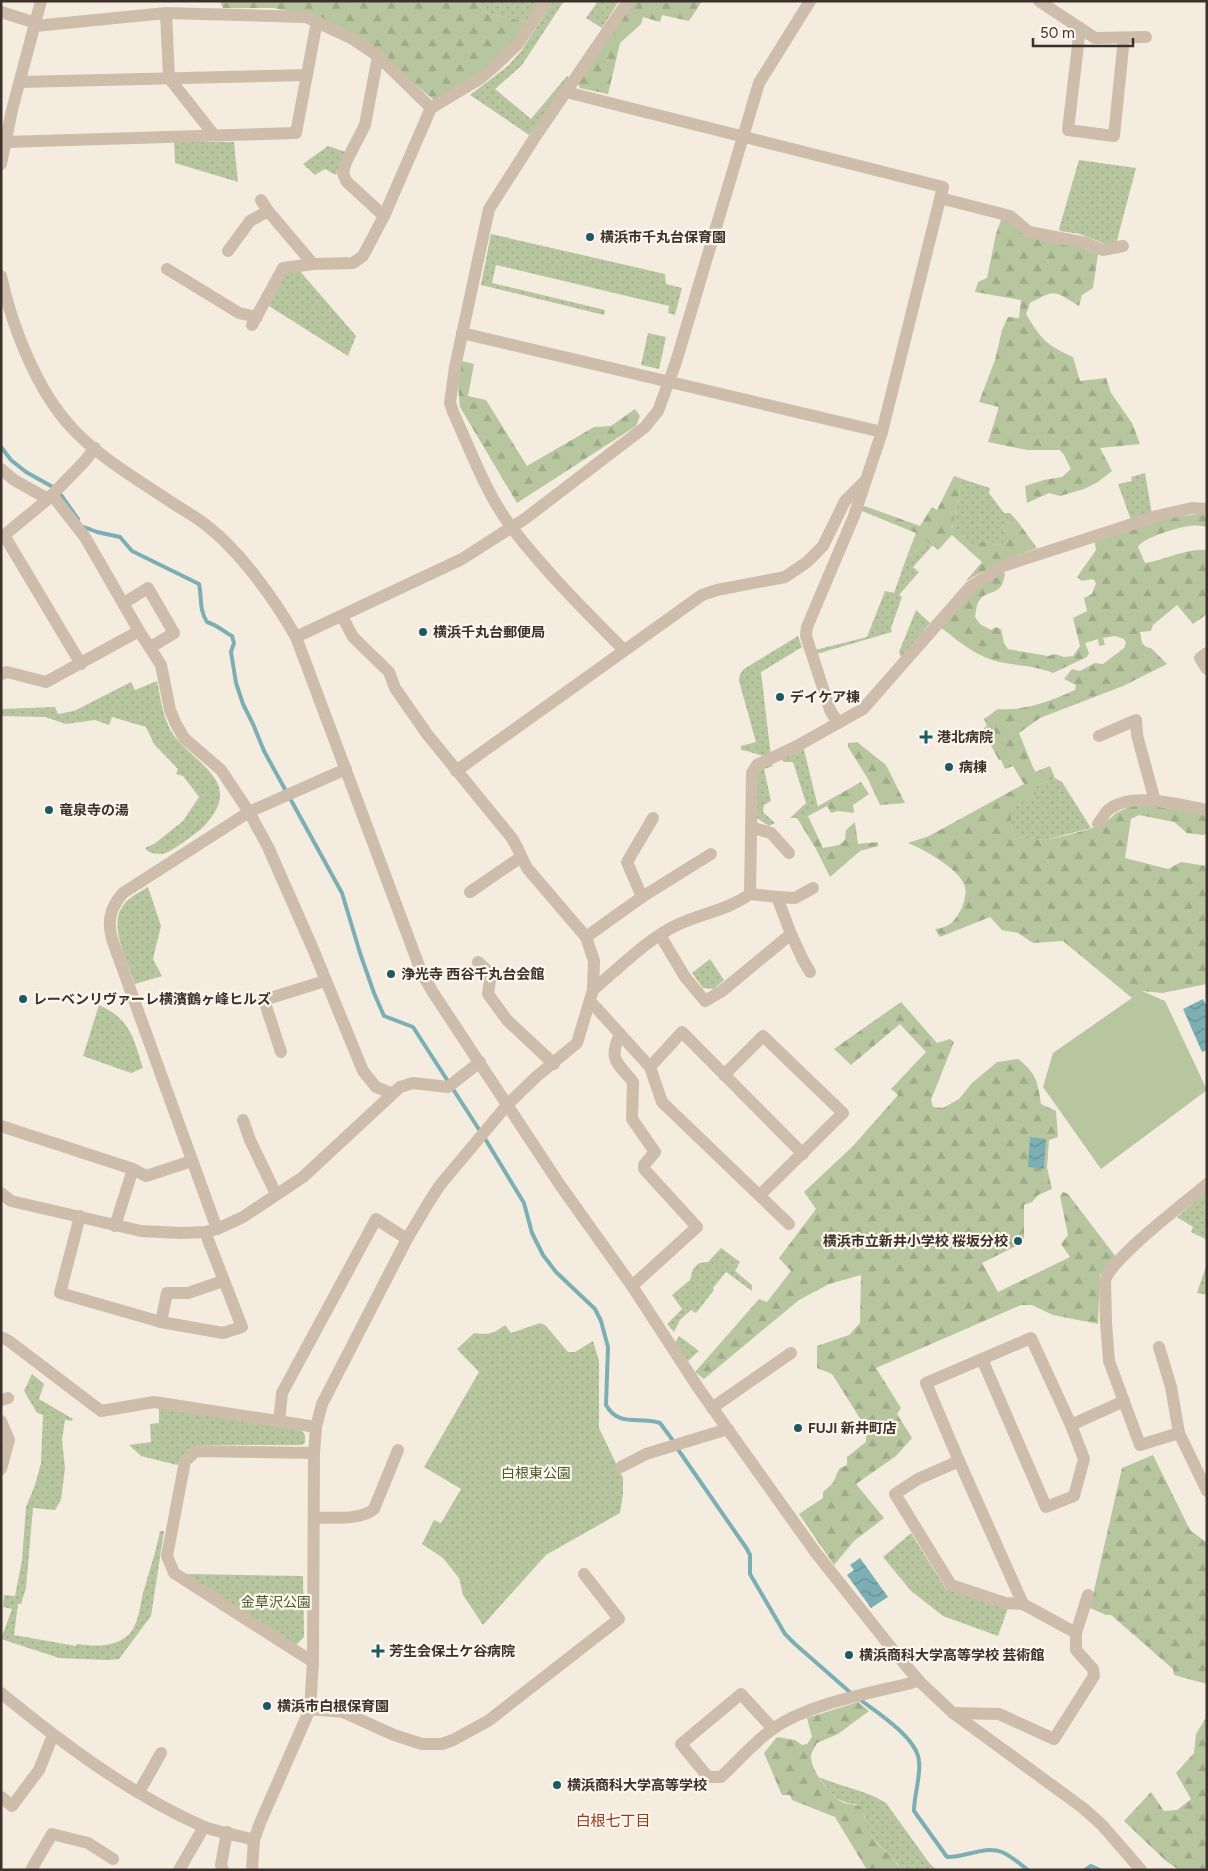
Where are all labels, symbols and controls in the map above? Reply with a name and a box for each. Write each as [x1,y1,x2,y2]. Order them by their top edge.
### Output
scale bar [1033,15,1133,47]
text: 50 m [1040,24,1075,42]
place label: 横浜市千丸台保育園 [600,229,726,246]
marker: 横浜市千丸台保育園 [584,231,596,243]
place label: 横浜千丸台郵便局 [433,624,545,641]
marker: 横浜千丸台郵便局 [417,626,429,638]
place label: デイケア棟 [790,689,860,706]
marker: デイケア棟 [774,691,786,703]
place label: 港北病院 [937,729,993,746]
marker: 港北病院 [919,730,933,744]
place label: 病棟 [959,759,987,776]
marker: 病棟 [943,761,955,773]
place label: 竜泉寺の湯 [59,802,129,819]
marker: 竜泉寺の湯 [43,804,55,816]
place label: 浄光寺 西谷千丸台会館 [401,966,544,983]
marker: 浄光寺 西谷千丸台会館 [385,968,397,980]
place label: レーベンリヴァーレ横濱鶴ヶ峰ヒルズ [33,991,271,1008]
marker: レーベンリヴァーレ横濱鶴ヶ峰ヒルズ [17,993,29,1005]
place label: 横浜市立新井小学校 桜坂分校 [823,1233,1008,1250]
marker: 横浜市立新井小学校 桜坂分校 [1012,1235,1024,1247]
place label: FUJI 新井町店 [808,1420,897,1437]
marker: FUJI 新井町店 [792,1422,804,1434]
park label: 白根東公園 [501,1465,571,1482]
park label: 金草沢公園 [241,1594,311,1611]
place label: 芳生会保土ケ谷病院 [389,1643,515,1660]
marker: 芳生会保土ケ谷病院 [371,1644,385,1658]
place label: 横浜商科大学高等学校 芸術館 [859,1647,1044,1664]
marker: 横浜商科大学高等学校 芸術館 [843,1649,855,1661]
place label: 横浜市白根保育園 [277,1698,389,1715]
marker: 横浜市白根保育園 [261,1700,273,1712]
place label: 横浜商科大学高等学校 [567,1777,707,1794]
marker: 横浜商科大学高等学校 [551,1779,563,1791]
district label: 白根七丁目 [575,1812,651,1830]

